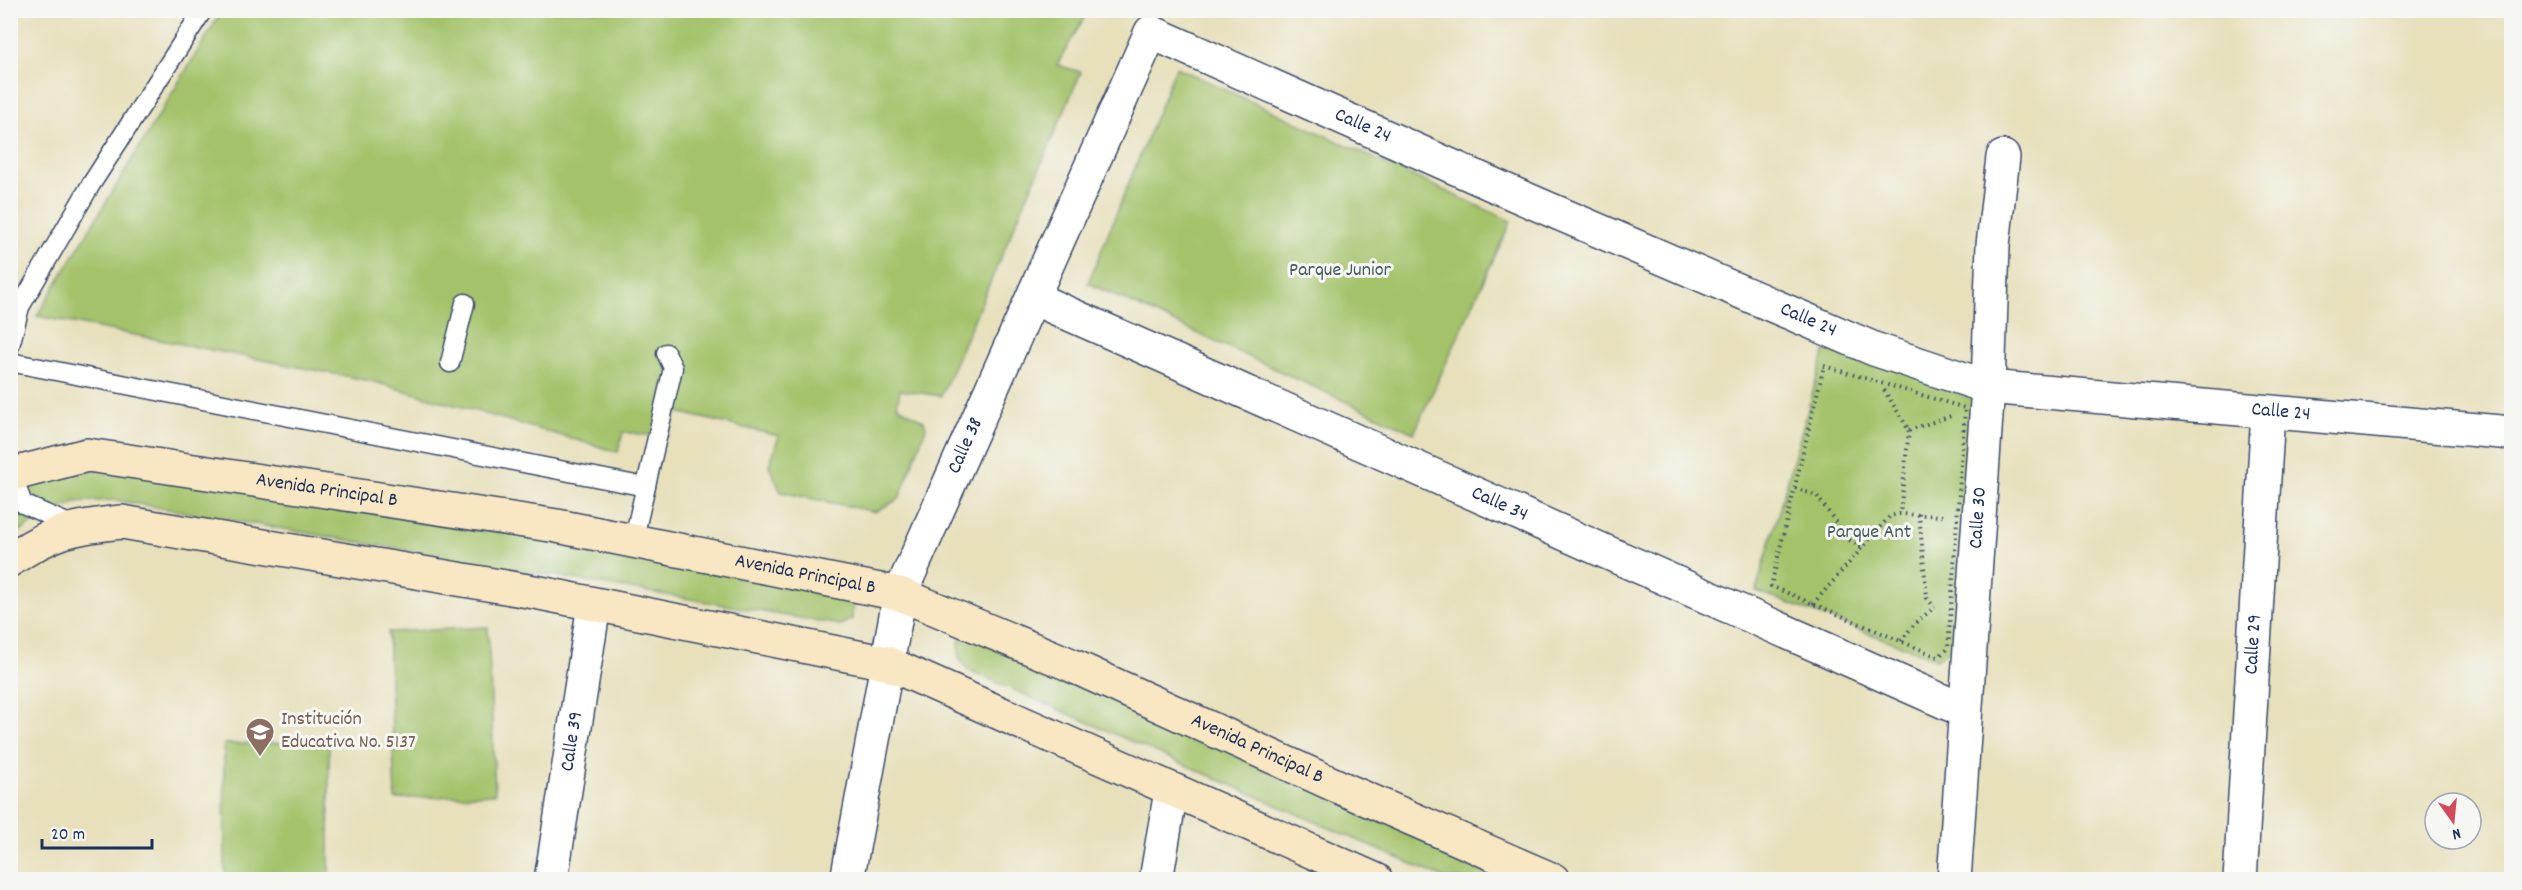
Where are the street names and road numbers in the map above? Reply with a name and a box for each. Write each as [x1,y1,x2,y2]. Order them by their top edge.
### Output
street label: Calle 24 [1330,102,1395,151]
street label: Calle 24 [1775,296,1841,345]
street label: Calle 24 [2250,396,2312,429]
street label: Calle 38 [941,413,991,479]
street label: Avenida Principal B [254,466,400,516]
street label: Calle 34 [1466,480,1532,529]
street label: Calle 30 [1963,486,1995,550]
street label: Avenida Principal B [732,548,878,603]
street label: Calle 29 [2238,614,2270,675]
street label: Avenida Principal B [1186,707,1328,792]
street label: Calle 39 [554,710,591,774]

